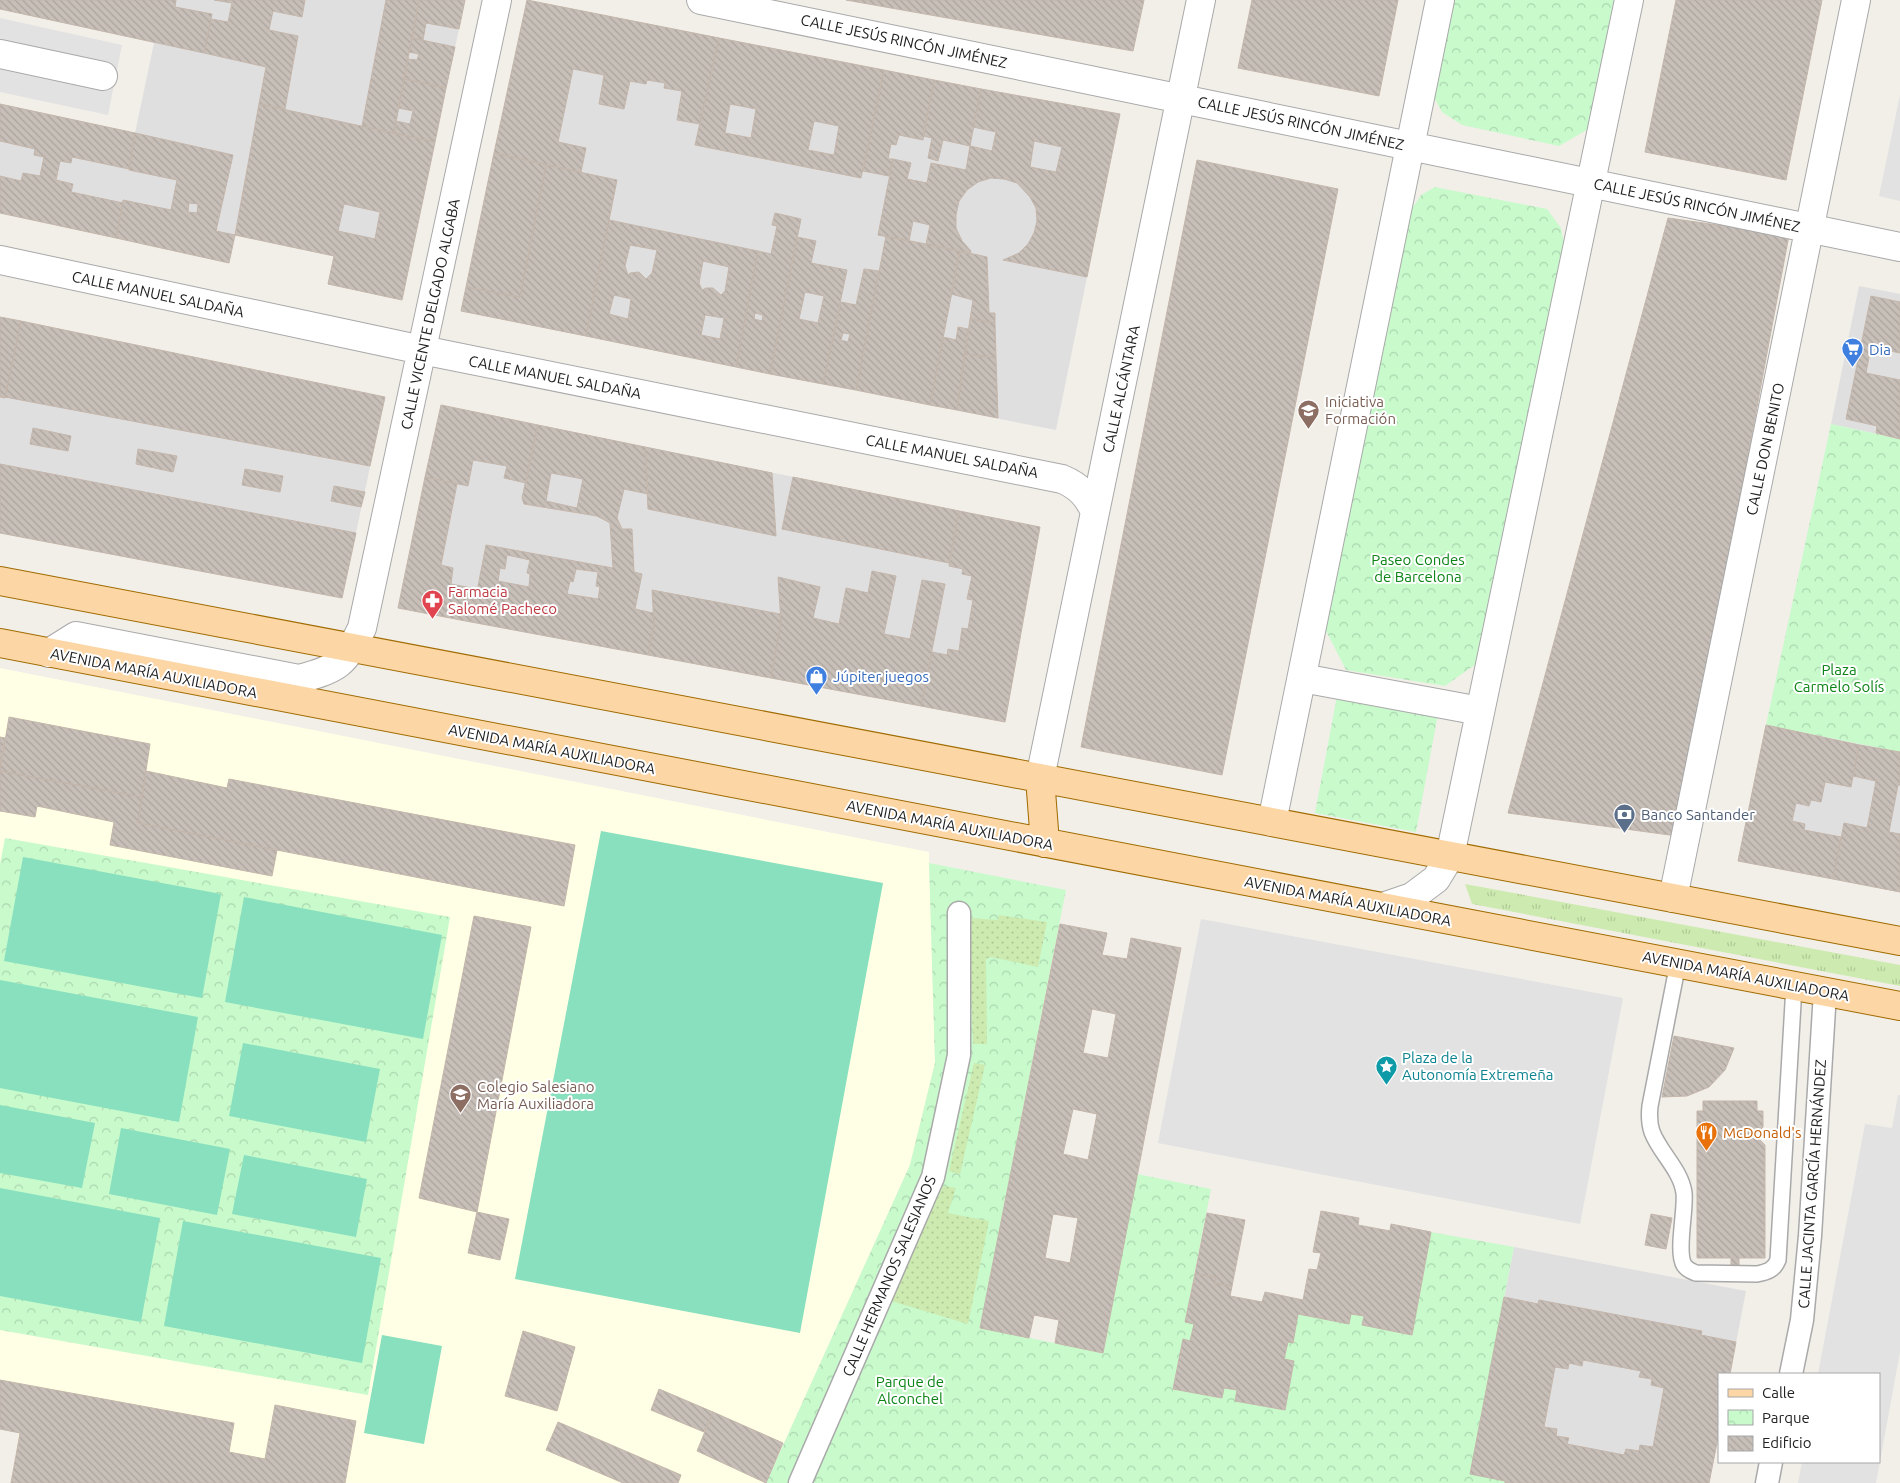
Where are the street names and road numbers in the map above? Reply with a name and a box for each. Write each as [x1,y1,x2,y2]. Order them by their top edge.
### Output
street label: CALLE JESÚS RINCÓN JIMÉNEZ [799,11,1009,71]
street label: CALLE JESÚS RINCÓN JIMÉNEZ [1196,93,1406,153]
street label: CALLE JESÚS RINCÓN JIMÉNEZ [1592,175,1802,235]
street label: CALLE VICENTE DELGADO ALGABA [397,197,463,431]
street label: CALLE MANUEL SALDAÑA [70,267,246,321]
street label: CALLE ALCÁNTARA [1099,323,1143,454]
street label: CALLE MANUEL SALDAÑA [467,352,643,402]
street label: CALLE DON BENITO [1743,381,1787,517]
street label: CALLE MANUEL SALDAÑA [864,431,1040,481]
street label: AVENIDA MARÍA AUXILIADORA [49,645,259,701]
street label: AVENIDA MARÍA AUXILIADORA [447,721,657,777]
street label: AVENIDA MARÍA AUXILIADORA [845,797,1055,853]
street label: AVENIDA MARÍA AUXILIADORA [1243,873,1453,929]
street label: AVENIDA MARÍA AUXILIADORA [1641,948,1851,1004]
street label: CALLE JACINTA GARCÍA HERNÁNDEZ [1795,1059,1829,1309]
street label: CALLE HERMANOS SALESIANOS [839,1173,939,1379]

